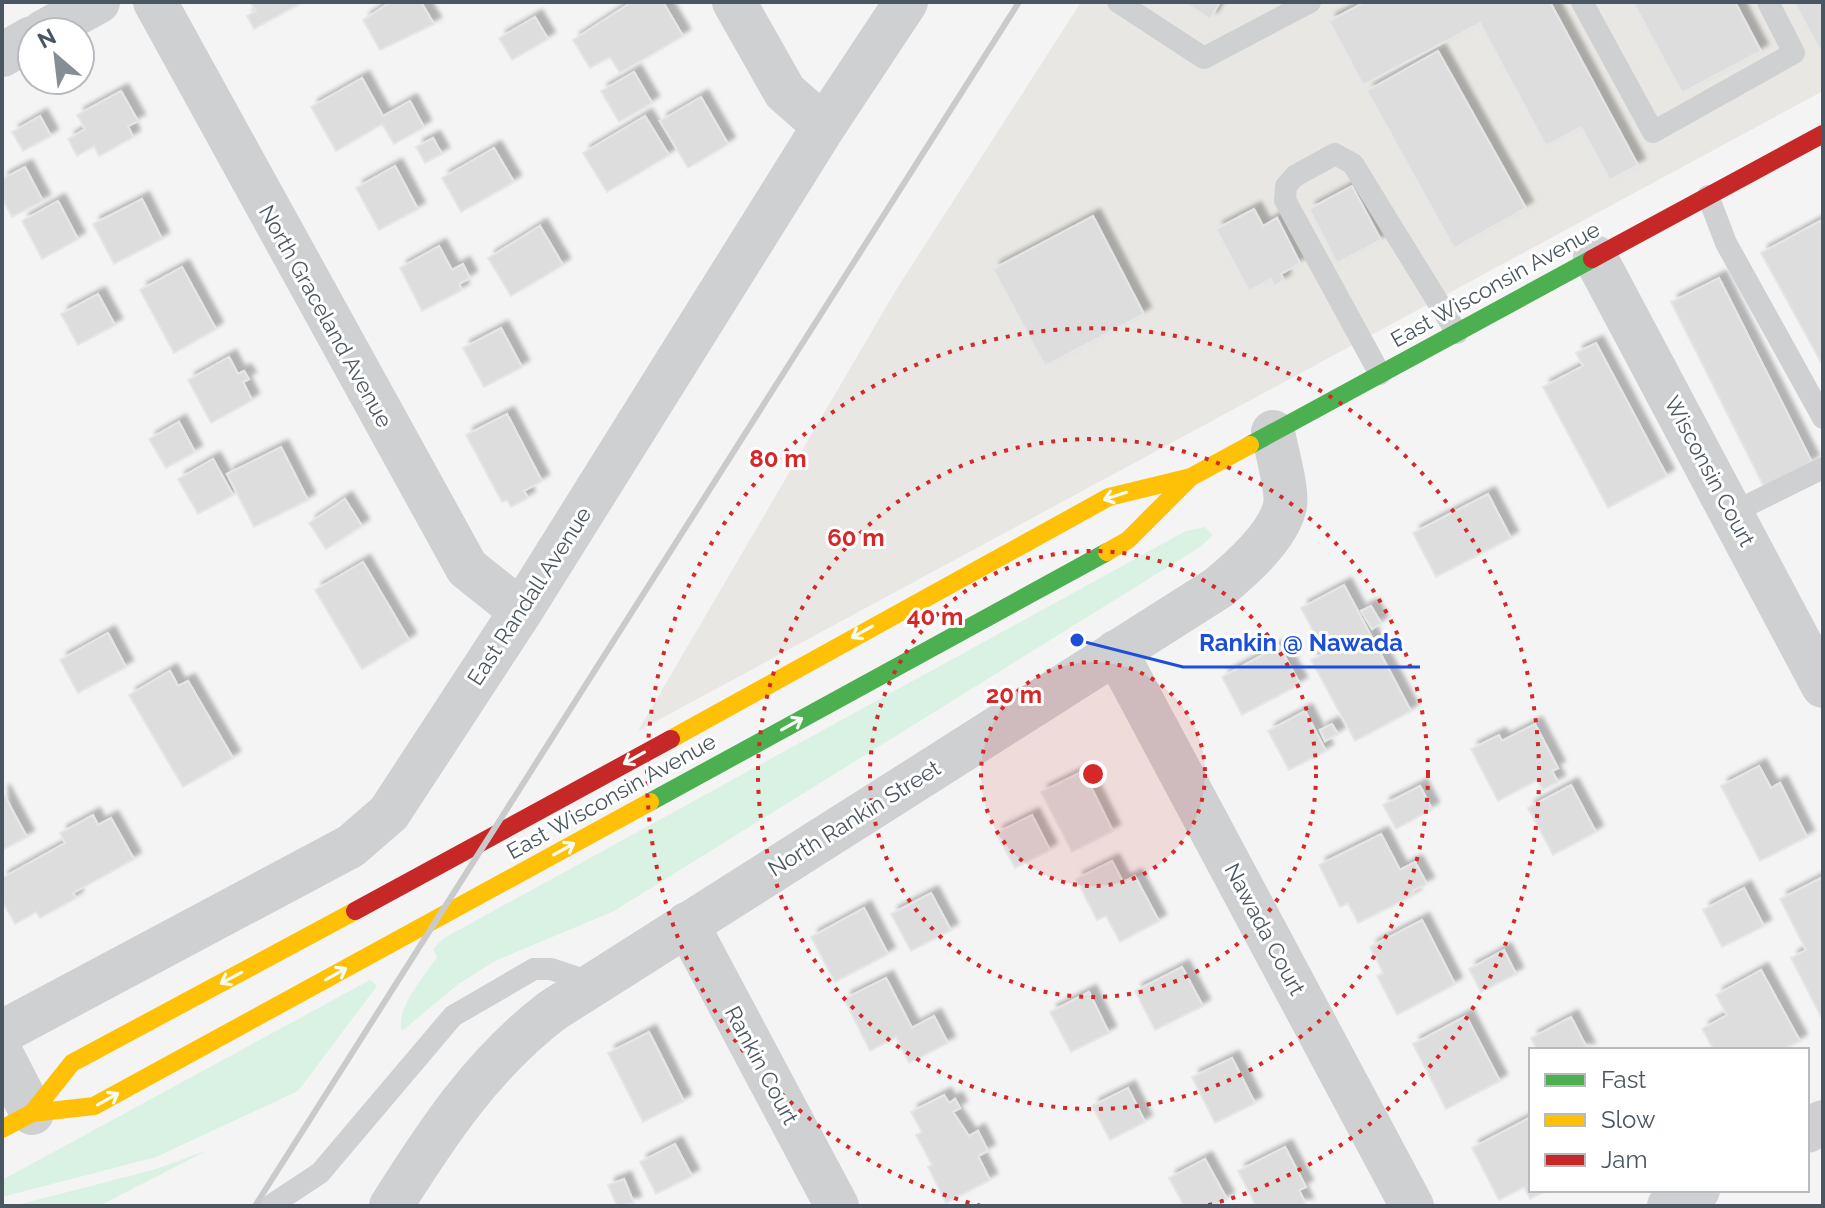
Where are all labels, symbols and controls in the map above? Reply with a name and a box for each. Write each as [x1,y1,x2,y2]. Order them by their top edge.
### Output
north arrow [16,16,96,96]
text: N [33,23,60,54]
street label: North Graceland Avenue [254,200,398,432]
street label: East Wisconsin Avenue [1386,216,1604,352]
street label: Wisconsin Court [1659,391,1761,551]
text: 80 m [749,444,807,473]
one-way arrow [1103,489,1129,504]
street label: East Randall Avenue [462,502,596,690]
text: 60 m [827,523,885,552]
text: 40 m [907,602,963,631]
callout: Rankin @ Nawada [1183,619,1420,667]
one-way arrow [851,624,874,640]
text: Rankin @ Nawada [1199,628,1403,657]
text: 20 m [986,680,1042,709]
one-way arrow [780,716,803,732]
street label: East Wisconsin Avenue [502,728,720,864]
one-way arrow [623,750,647,766]
street label: North Rankin Street [763,754,946,882]
centre of rings [1079,760,1107,788]
one-way arrow [552,841,575,857]
street label: Nawada Court [1219,859,1311,1000]
one-way arrow [323,966,347,981]
one-way arrow [219,971,243,987]
street label: Rankin Court [720,1001,804,1129]
legend [1529,1048,1809,1192]
text: Fast [1601,1065,1646,1094]
one-way arrow [95,1091,119,1106]
text: Slow [1601,1105,1656,1134]
text: Jam [1601,1145,1647,1174]

